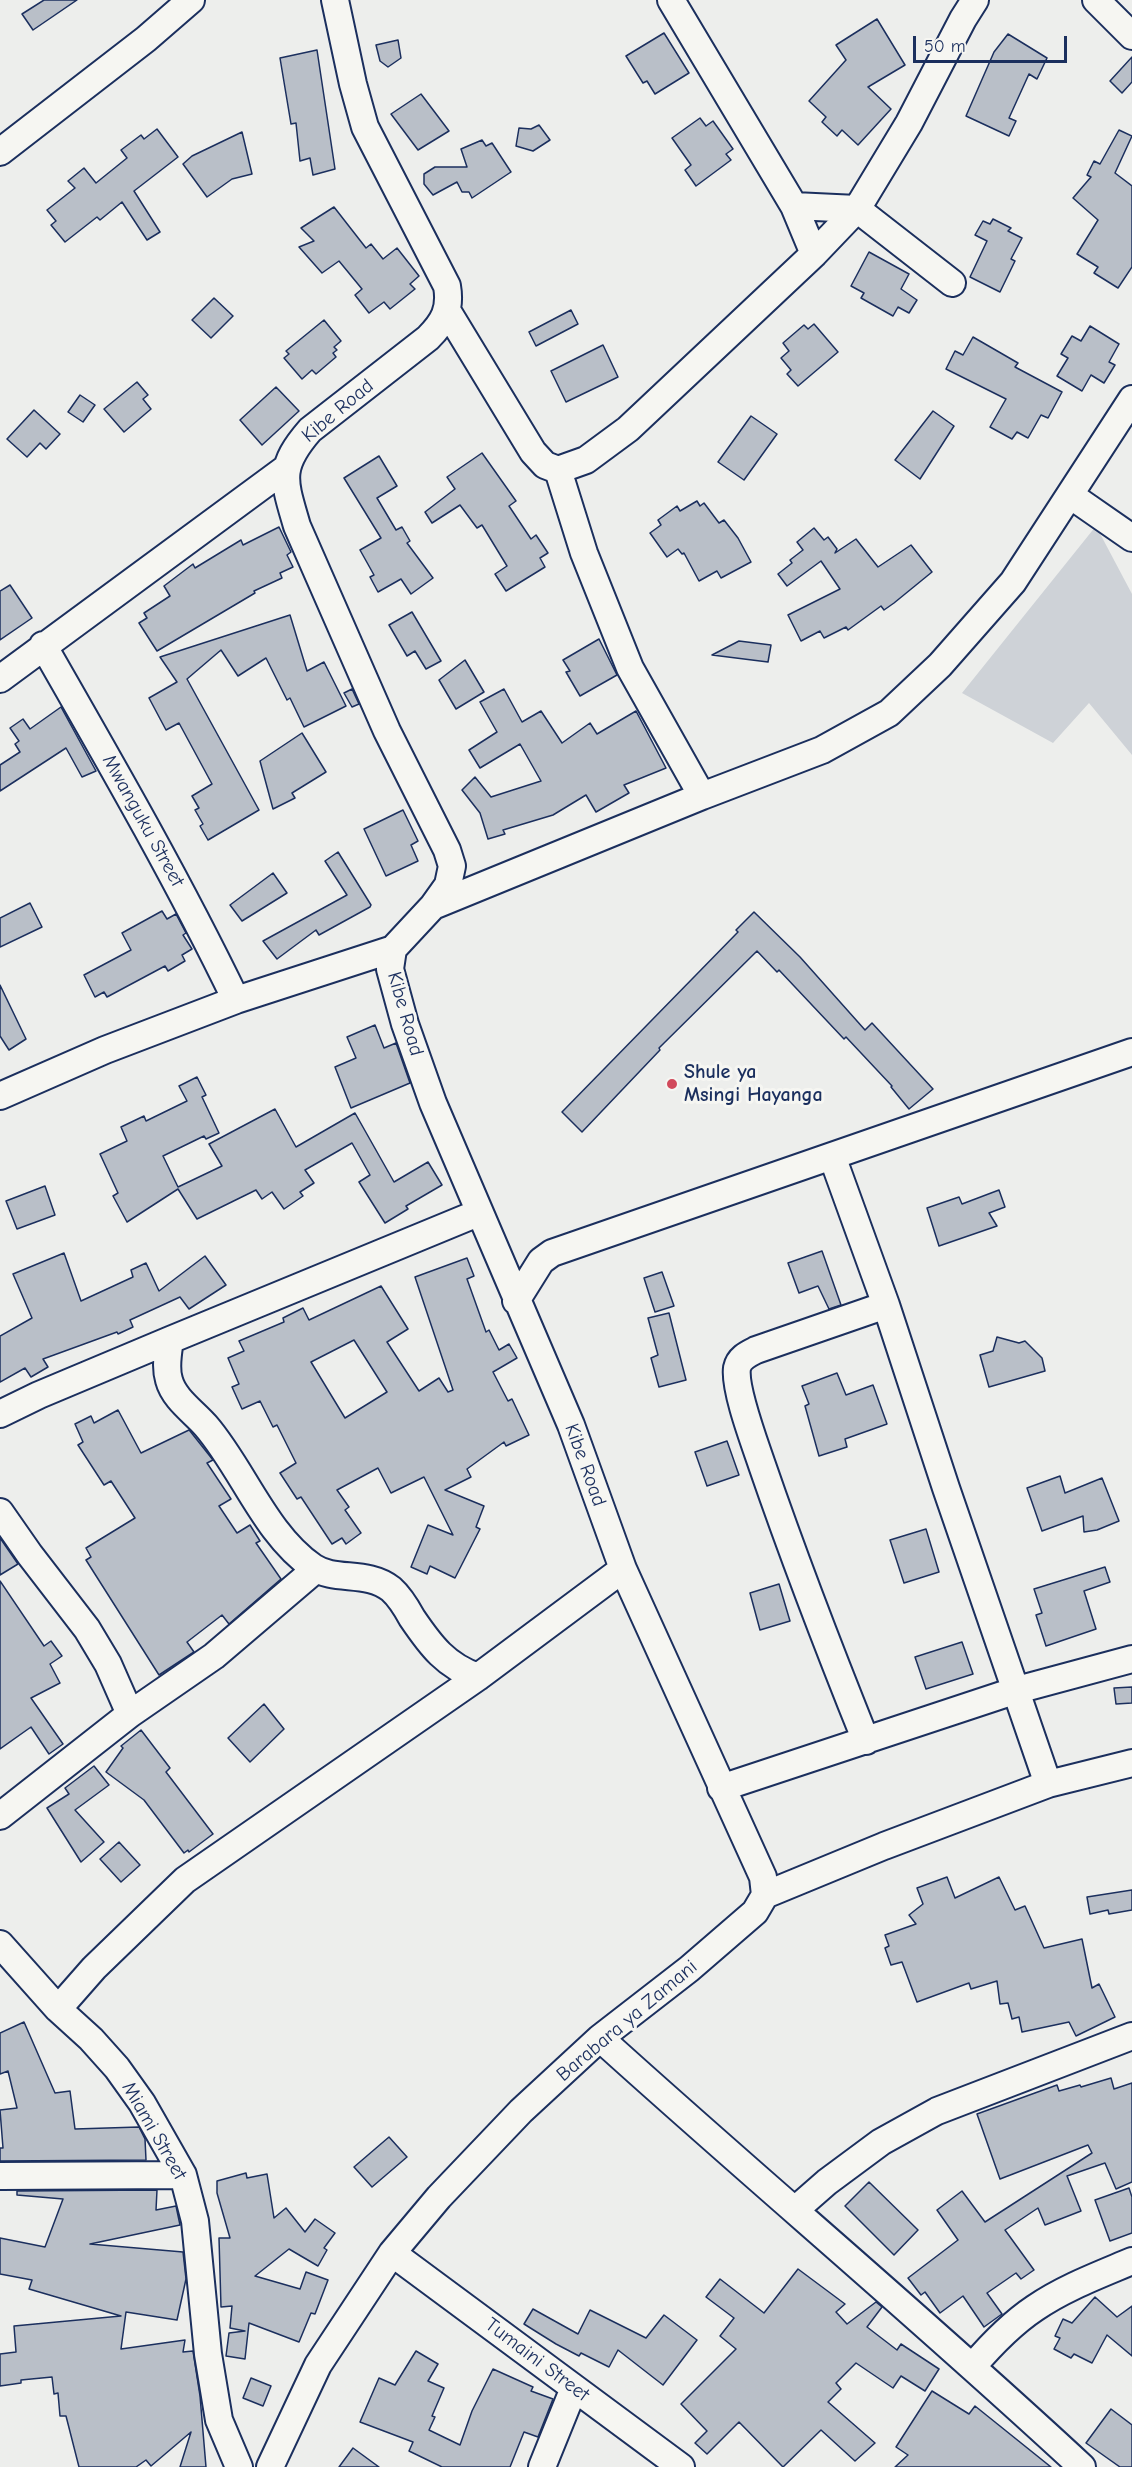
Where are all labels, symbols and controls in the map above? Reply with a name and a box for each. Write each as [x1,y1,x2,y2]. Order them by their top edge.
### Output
scale bar [916,24,1070,62]
text: 50 m [924,36,966,57]
street label: Kibe Road [297,374,379,448]
street label: Mwanguku Street [97,751,189,891]
street label: Kibe Road [382,969,428,1059]
place label: Shule ya Msingi Hayanga [684,1060,823,1107]
marker: Shule ya Msingi Hayanga [665,1077,679,1091]
street label: Kibe Road [559,1420,611,1510]
street label: Barabara ya Zamani [552,1955,702,2087]
street label: Miami Street [116,2078,192,2184]
street label: Tumaini Street [480,2313,594,2407]

